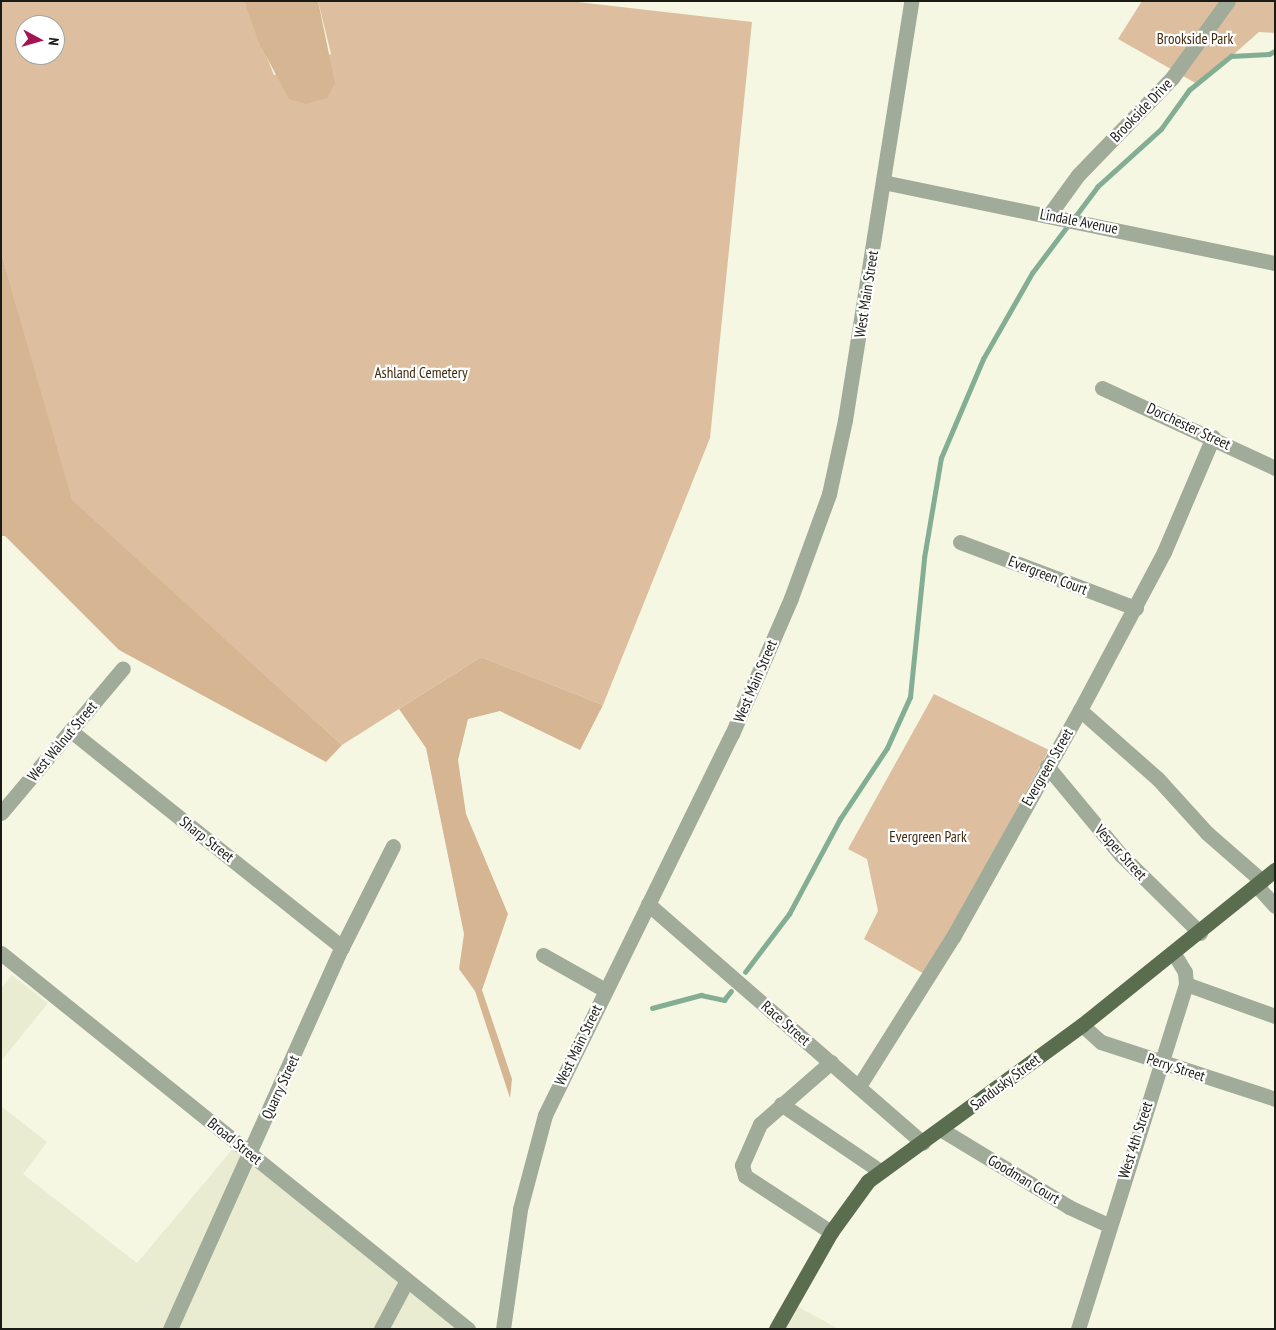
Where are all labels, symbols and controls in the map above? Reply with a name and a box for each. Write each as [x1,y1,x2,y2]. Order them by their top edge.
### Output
north arrow [15,15,65,65]
park label: Brookside Park [1157,30,1233,48]
text: N [45,37,63,46]
street label: Brookside Drive [1106,74,1176,146]
street label: Lindale Avenue [1038,205,1120,237]
street label: West Main Street [850,249,882,339]
park label: Ashland Cemetery [374,364,468,382]
street label: Dorchester Street [1144,399,1234,453]
street label: Evergreen Court [1006,552,1090,598]
street label: West Main Street [730,637,780,725]
street label: West Walnut Street [23,697,101,785]
street label: Evergreen Street [1018,725,1076,809]
street label: Sharp Street [176,812,238,866]
street label: Vesper Street [1091,821,1151,883]
park label: Evergreen Park [889,828,967,846]
street label: Race Street [758,997,814,1049]
street label: West Main Street [551,1002,605,1088]
street label: Perry Street [1144,1049,1208,1085]
street label: Sandusky Street [967,1050,1043,1114]
street label: Quarry Street [257,1052,303,1122]
street label: West 4th Street [1114,1099,1156,1181]
street label: Broad Street [204,1114,266,1168]
street label: Goodman Court [985,1151,1063,1207]

